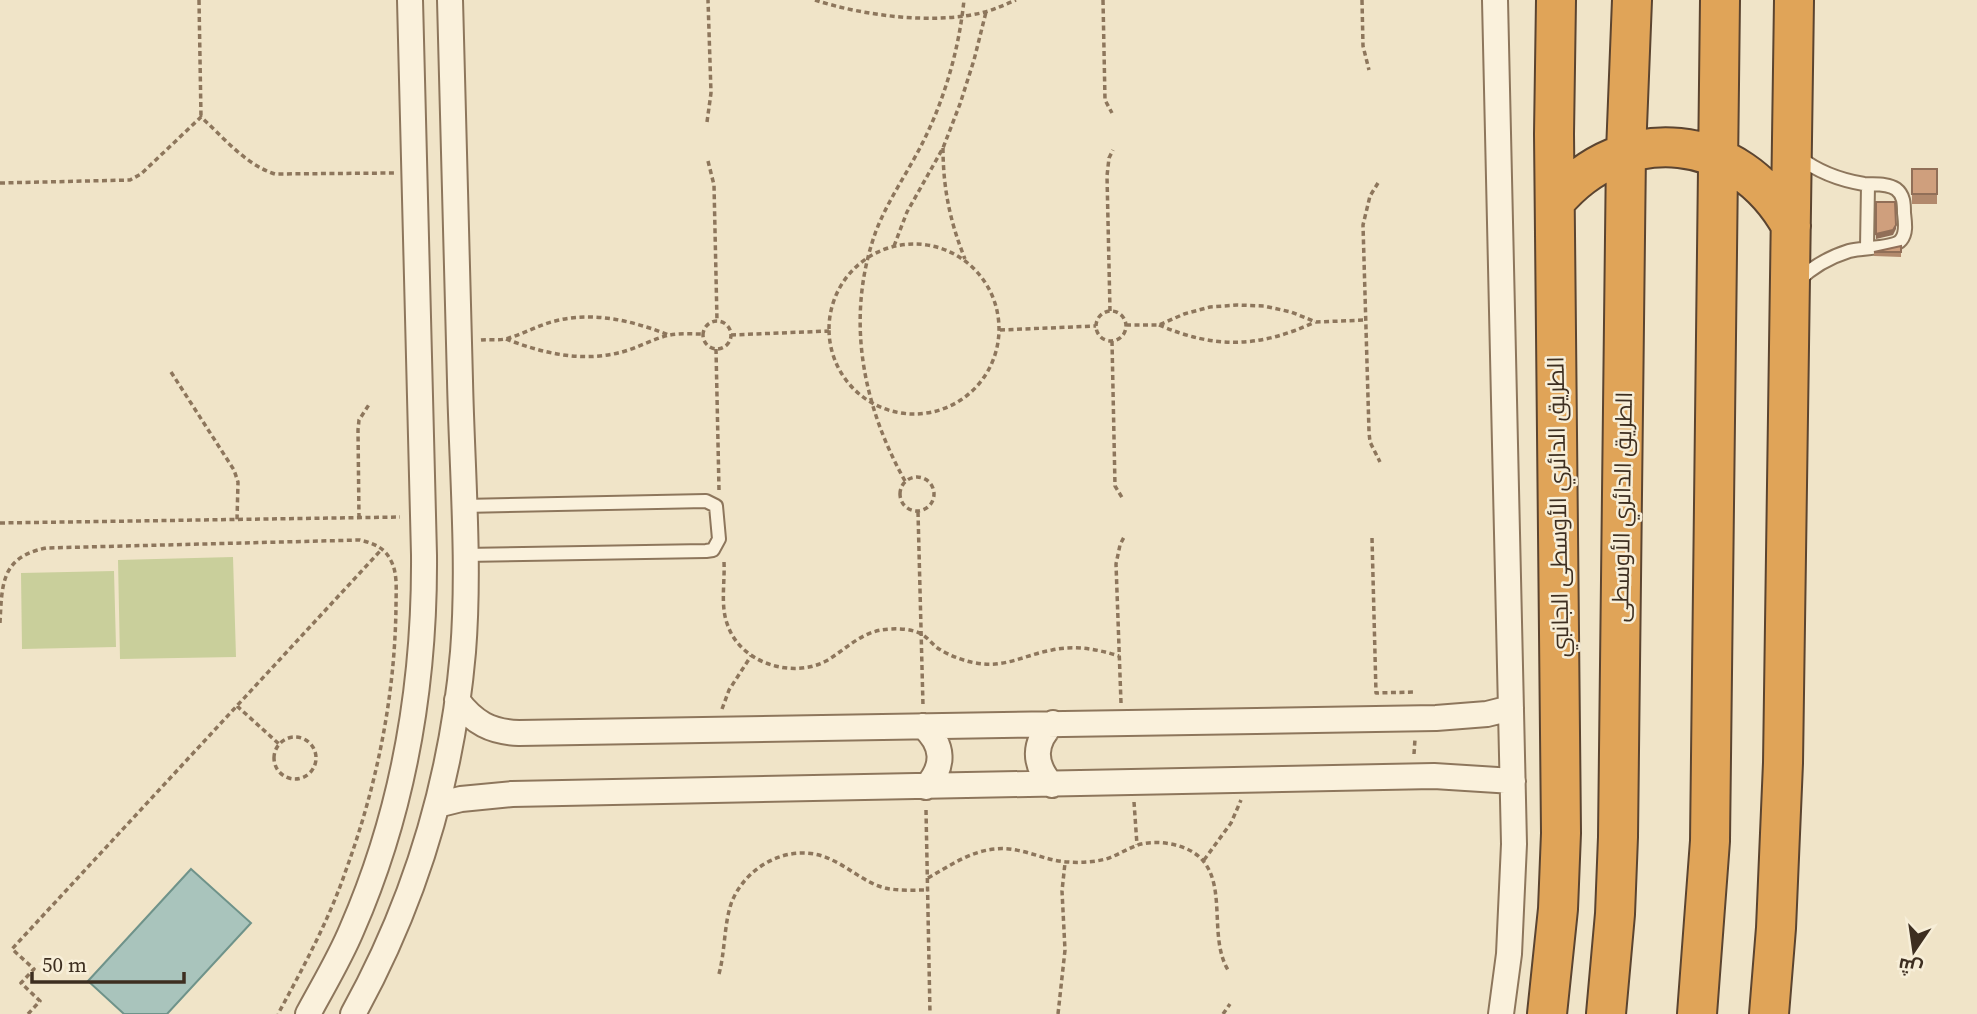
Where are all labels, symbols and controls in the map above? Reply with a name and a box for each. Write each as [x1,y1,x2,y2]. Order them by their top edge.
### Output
street label: الطريق الدائري الأوسطى الجانبي [1539,356,1579,658]
street label: الطريق الدائري الأوسطى [1604,391,1642,623]
north arrow [1879,916,1949,986]
scale bar [32,940,184,984]
text: 50 m [42,950,87,979]
text: ش [1895,952,1925,983]

